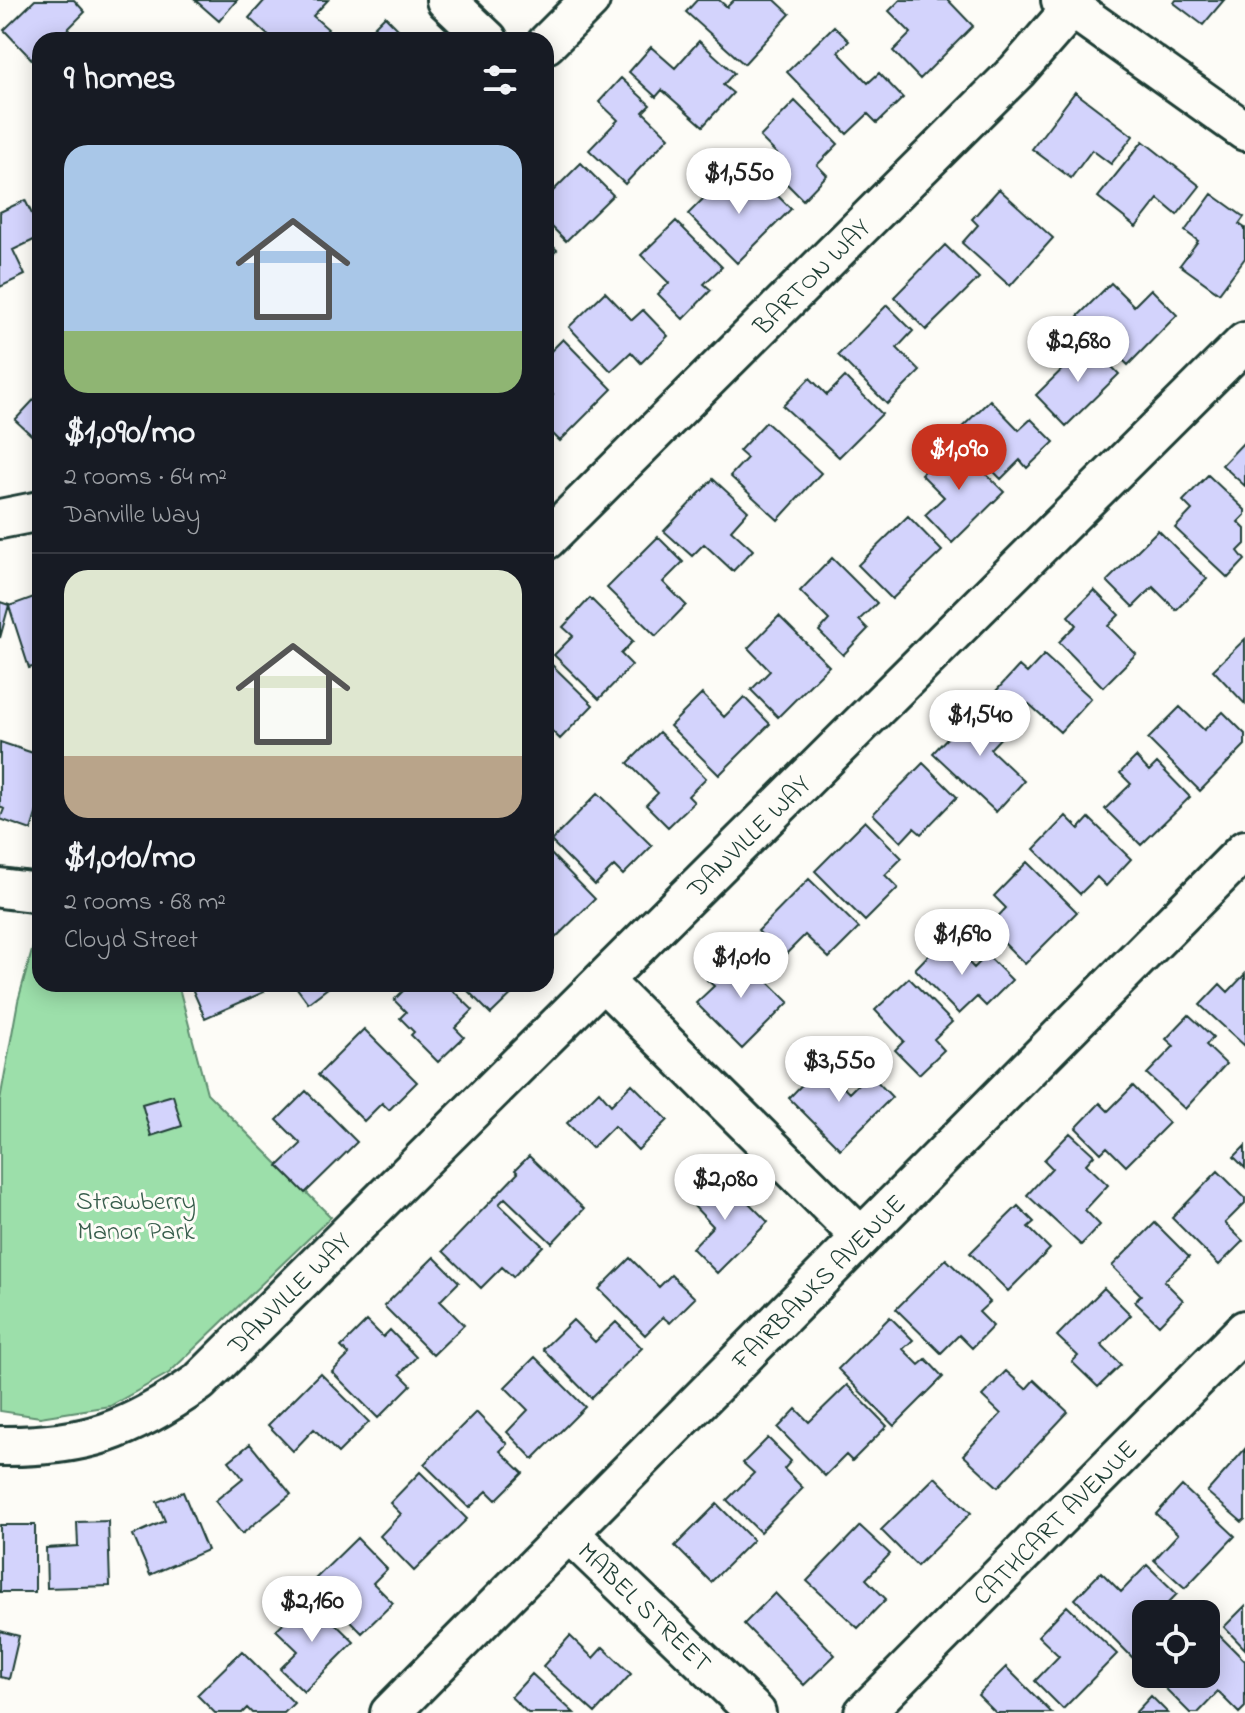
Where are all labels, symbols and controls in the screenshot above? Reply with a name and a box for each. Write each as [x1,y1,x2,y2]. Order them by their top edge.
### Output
text: 9 homes [64,55,176,105]
icon: filters [478,58,522,102]
pin: $1,550 [674,148,804,216]
text: $1,550 [704,155,774,193]
icon: home [221,197,365,341]
street label: BARTON WAY [745,211,880,346]
pin: $2,680 [1013,316,1143,384]
text: $2,680 [1045,323,1111,361]
text: $1,090/mo [64,409,195,459]
pin: $1,090 [894,424,1024,492]
text: $1,090 [930,431,988,469]
text: 2 rooms · 64 m² [64,459,227,497]
text: Danville Way [64,497,200,535]
icon: home [221,622,365,766]
pin: $1,540 [915,690,1045,758]
text: $1,540 [947,697,1013,735]
street label: DANVILLE WAY [679,768,821,909]
text: $1,010/mo [64,834,196,884]
text: 2 rooms · 68 m² [64,884,226,922]
pin: $1,690 [897,909,1027,977]
text: $1,690 [933,916,991,954]
text: Cloyd Street [64,922,198,960]
pin: $1,010 [676,932,806,1000]
text: $1,010 [711,939,771,977]
pin: $3,550 [774,1036,904,1104]
text: $3,550 [803,1043,875,1081]
pin: $2,080 [660,1154,790,1222]
text: $2,080 [692,1161,758,1199]
park label: Strawberry Manor Park [76,1184,196,1252]
street label: FAIRBANKS AVENUE [723,1187,916,1380]
street label: DANVILLE WAY [220,1225,361,1366]
street label: CATHCART AVENUE [965,1432,1148,1615]
street label: MABEL STREET [568,1535,719,1683]
pin: $2,160 [247,1576,377,1644]
text: $2,160 [280,1583,344,1621]
map controls [1132,1600,1220,1688]
button: locate [1132,1600,1220,1688]

